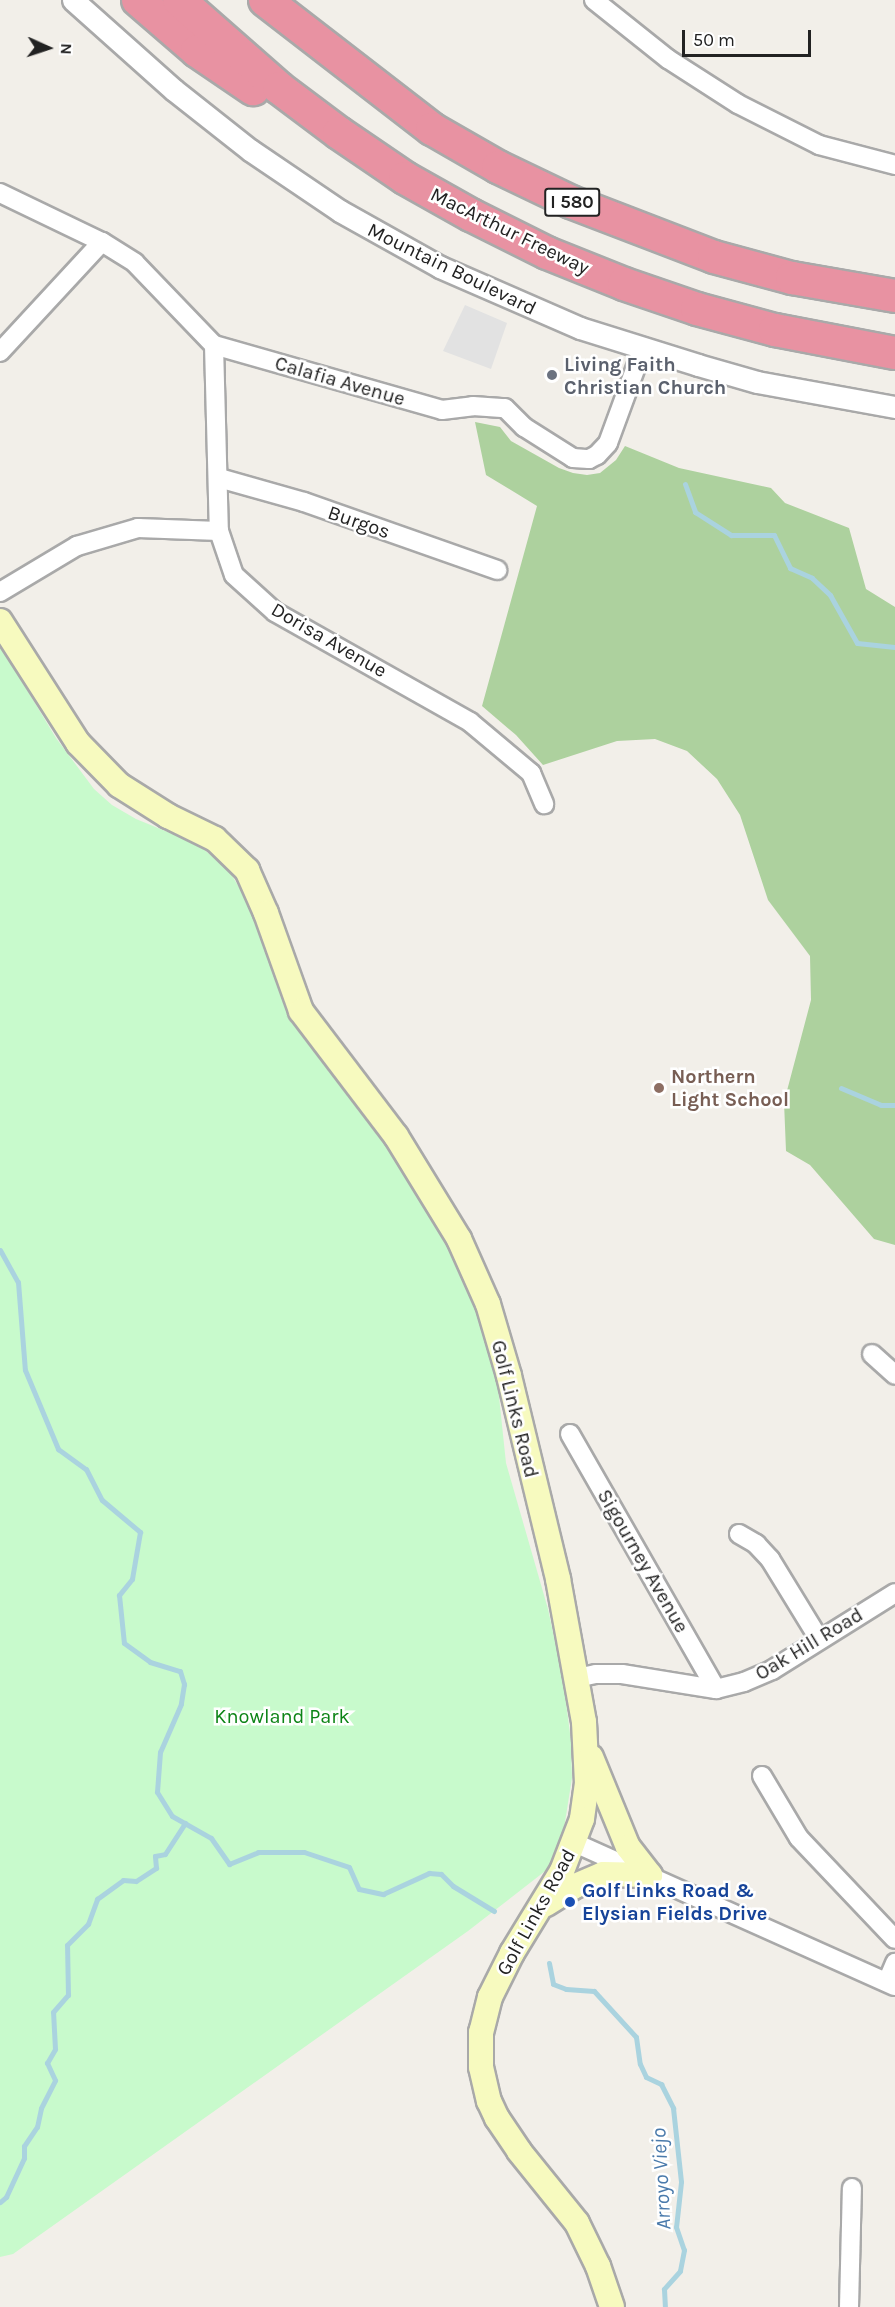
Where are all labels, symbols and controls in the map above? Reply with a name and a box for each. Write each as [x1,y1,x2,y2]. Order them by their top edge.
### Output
north arrow [18,18,78,78]
scale bar [685,18,814,56]
text: 50 m [693,29,735,51]
text: N [57,43,76,55]
street label: MacArthur Freeway [427,182,593,280]
road number: I 580 [544,187,600,217]
street label: Mountain Boulevard [364,218,540,320]
street label: Calafia Avenue [272,351,408,411]
place label: Living Faith Christian Church [564,352,726,399]
marker: Living Faith Christian Church [545,368,559,382]
street label: Burgos [325,500,393,544]
street label: Dorisa Avenue [267,597,391,683]
place label: Northern Light School [671,1064,789,1111]
marker: Northern Light School [652,1081,666,1095]
street label: Golf Links Road [486,1338,544,1480]
street label: Sigourney Avenue [592,1485,694,1637]
street label: Oak Hill Road [751,1602,867,1686]
park label: Knowland Park [214,1704,350,1728]
street label: Golf Links Road [491,1845,581,1979]
place label: Golf Links Road & Elysian Fields Drive [582,1878,767,1925]
marker: Golf Links Road & Elysian Fields Drive [563,1895,577,1909]
water label: Arroyo Viejo [646,2128,676,2230]

